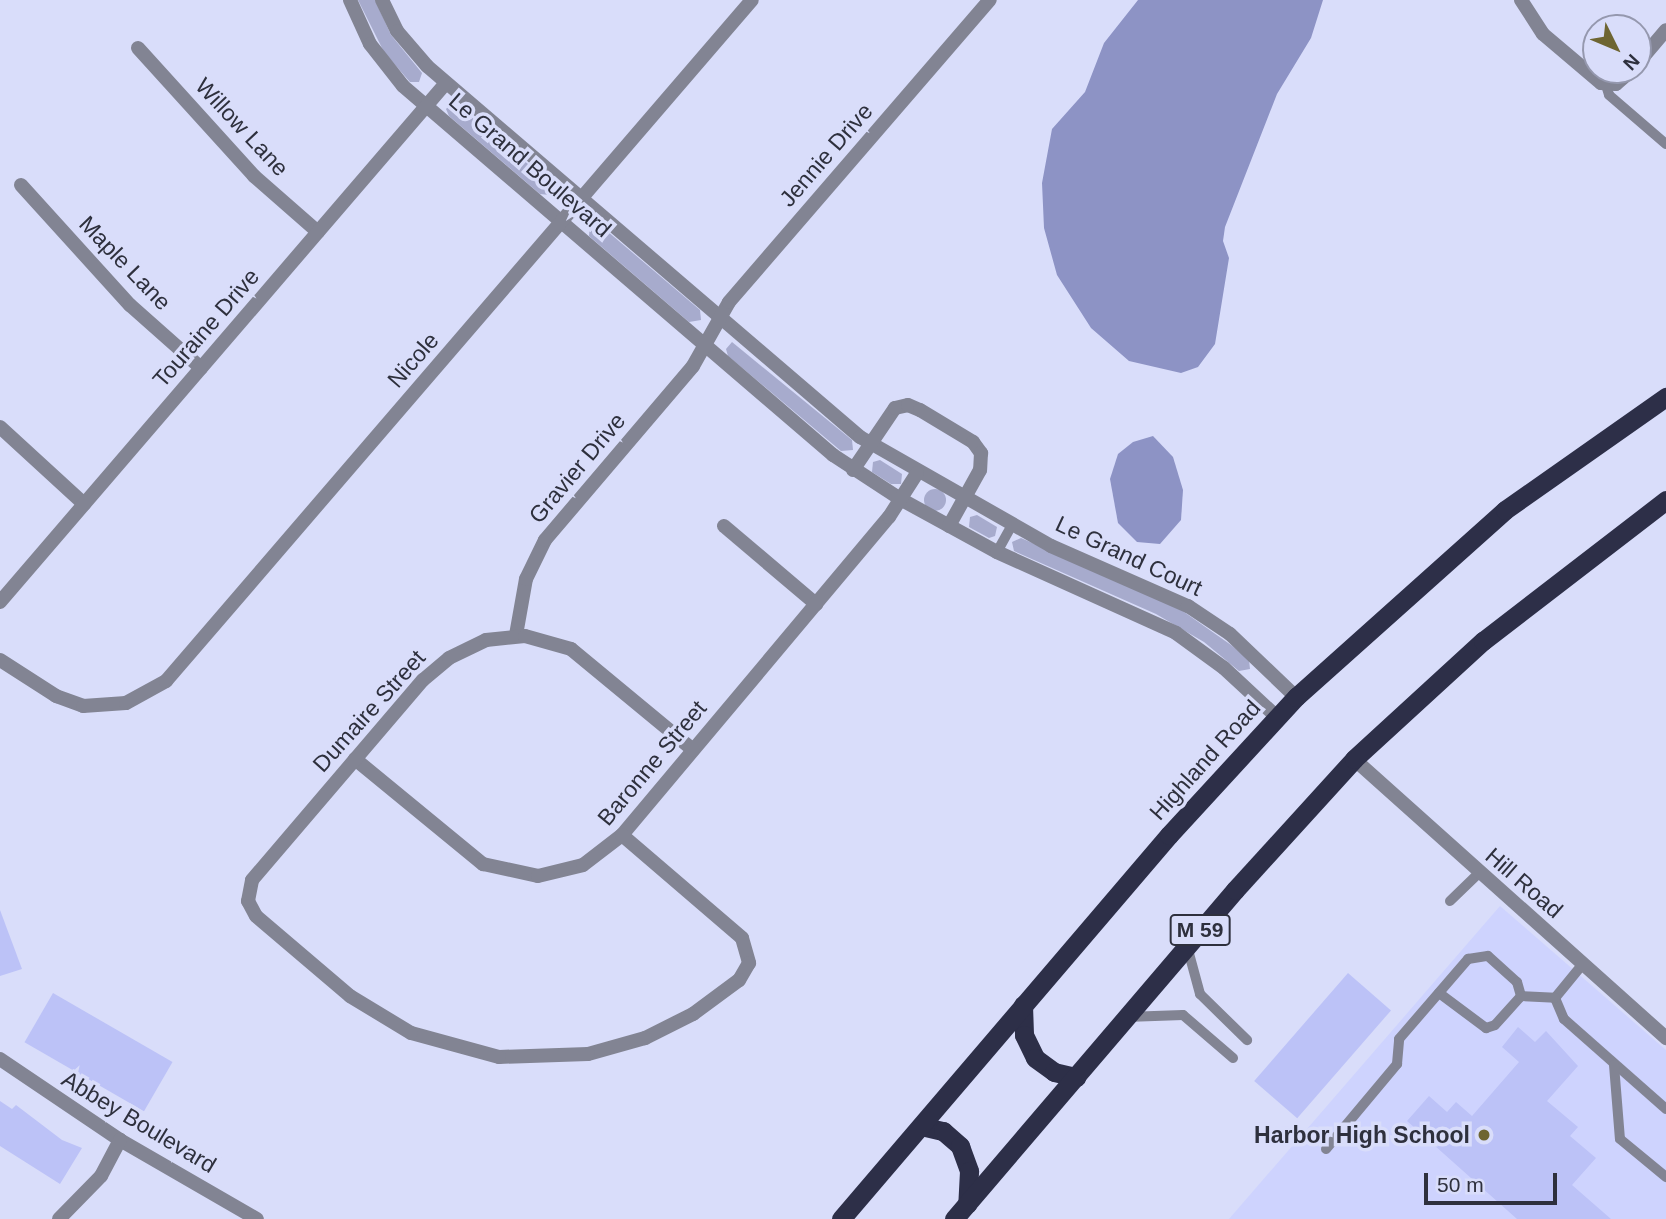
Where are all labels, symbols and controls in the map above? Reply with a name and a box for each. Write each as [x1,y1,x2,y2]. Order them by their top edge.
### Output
north arrow [1582,14,1652,84]
text: N [1619,50,1644,74]
street label: Willow Lane [190,72,294,182]
street label: Le Grand Boulevard [443,87,617,243]
street label: Jennie Drive [774,98,878,212]
street label: Maple Lane [73,210,177,316]
street label: Touraine Drive [147,263,265,393]
street label: Nicole [382,327,444,393]
street label: Gravier Drive [523,407,631,529]
street label: Le Grand Court [1051,510,1207,602]
street label: Dumaire Street [307,644,431,778]
street label: Highland Road [1144,694,1266,826]
street label: Baronne Street [592,695,712,831]
street label: Hill Road [1480,842,1568,924]
road number: M 59 [1168,912,1232,948]
street label: Abbey Boulevard [57,1065,221,1179]
place label: Harbor High School [1254,1121,1470,1149]
marker: Harbor High School [1476,1127,1492,1143]
scale bar [1428,1160,1561,1204]
text: 50 m [1437,1173,1484,1196]

